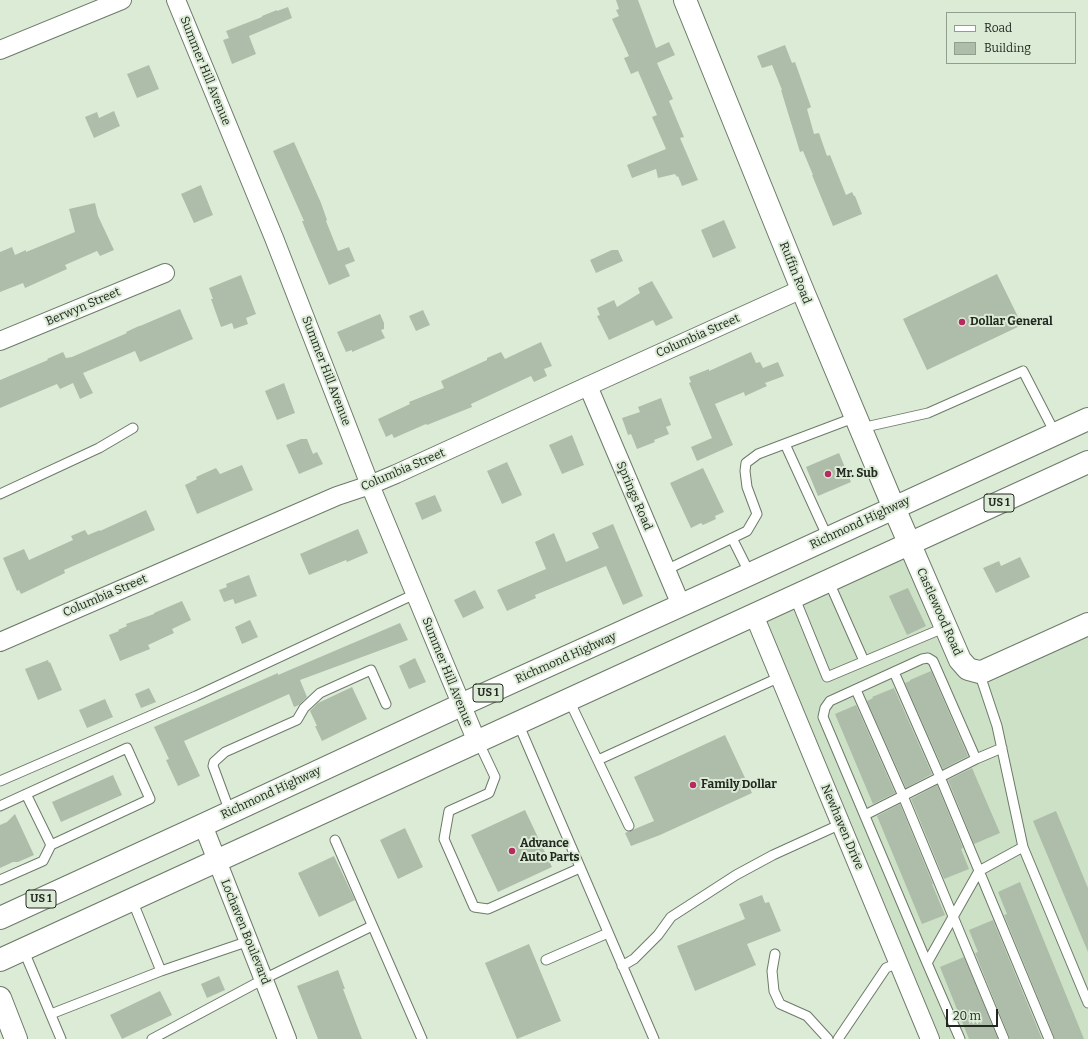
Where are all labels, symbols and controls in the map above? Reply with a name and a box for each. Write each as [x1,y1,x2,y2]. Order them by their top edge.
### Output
legend [946,12,1076,64]
street label: Summer Hill Avenue [177,14,233,128]
text: Road [984,21,1012,35]
text: Building [984,41,1031,55]
street label: Ruffin Road [776,240,814,306]
street label: Berwyn Street [44,285,122,329]
street label: Columbia Street [654,311,742,361]
street label: Summer Hill Avenue [298,314,354,428]
place label: Dollar General [970,315,1053,329]
marker: Dollar General [957,317,967,327]
street label: Columbia Street [359,446,447,494]
street label: Springs Road [613,459,655,533]
place label: Mr. Sub [836,467,878,481]
marker: Mr. Sub [823,469,833,479]
street label: Richmond Highway [808,493,912,553]
road number: US 1 [984,494,1014,512]
street label: Castlewood Road [913,566,965,658]
street label: Columbia Street [61,572,149,620]
street label: Summer Hill Avenue [419,615,475,729]
street label: Richmond Highway [513,629,619,687]
road number: US 1 [473,684,503,702]
street label: Richmond Highway [219,763,323,823]
place label: Family Dollar [701,778,777,792]
marker: Family Dollar [688,780,698,790]
street label: Newhaven Drive [818,782,866,872]
place label: Advance Auto Parts [520,837,579,865]
marker: Advance Auto Parts [507,846,517,856]
street label: Lochaven Boulevard [217,877,273,987]
road number: US 1 [26,890,56,908]
scale bar [948,1001,1000,1027]
text: 20 m [953,1009,981,1023]

